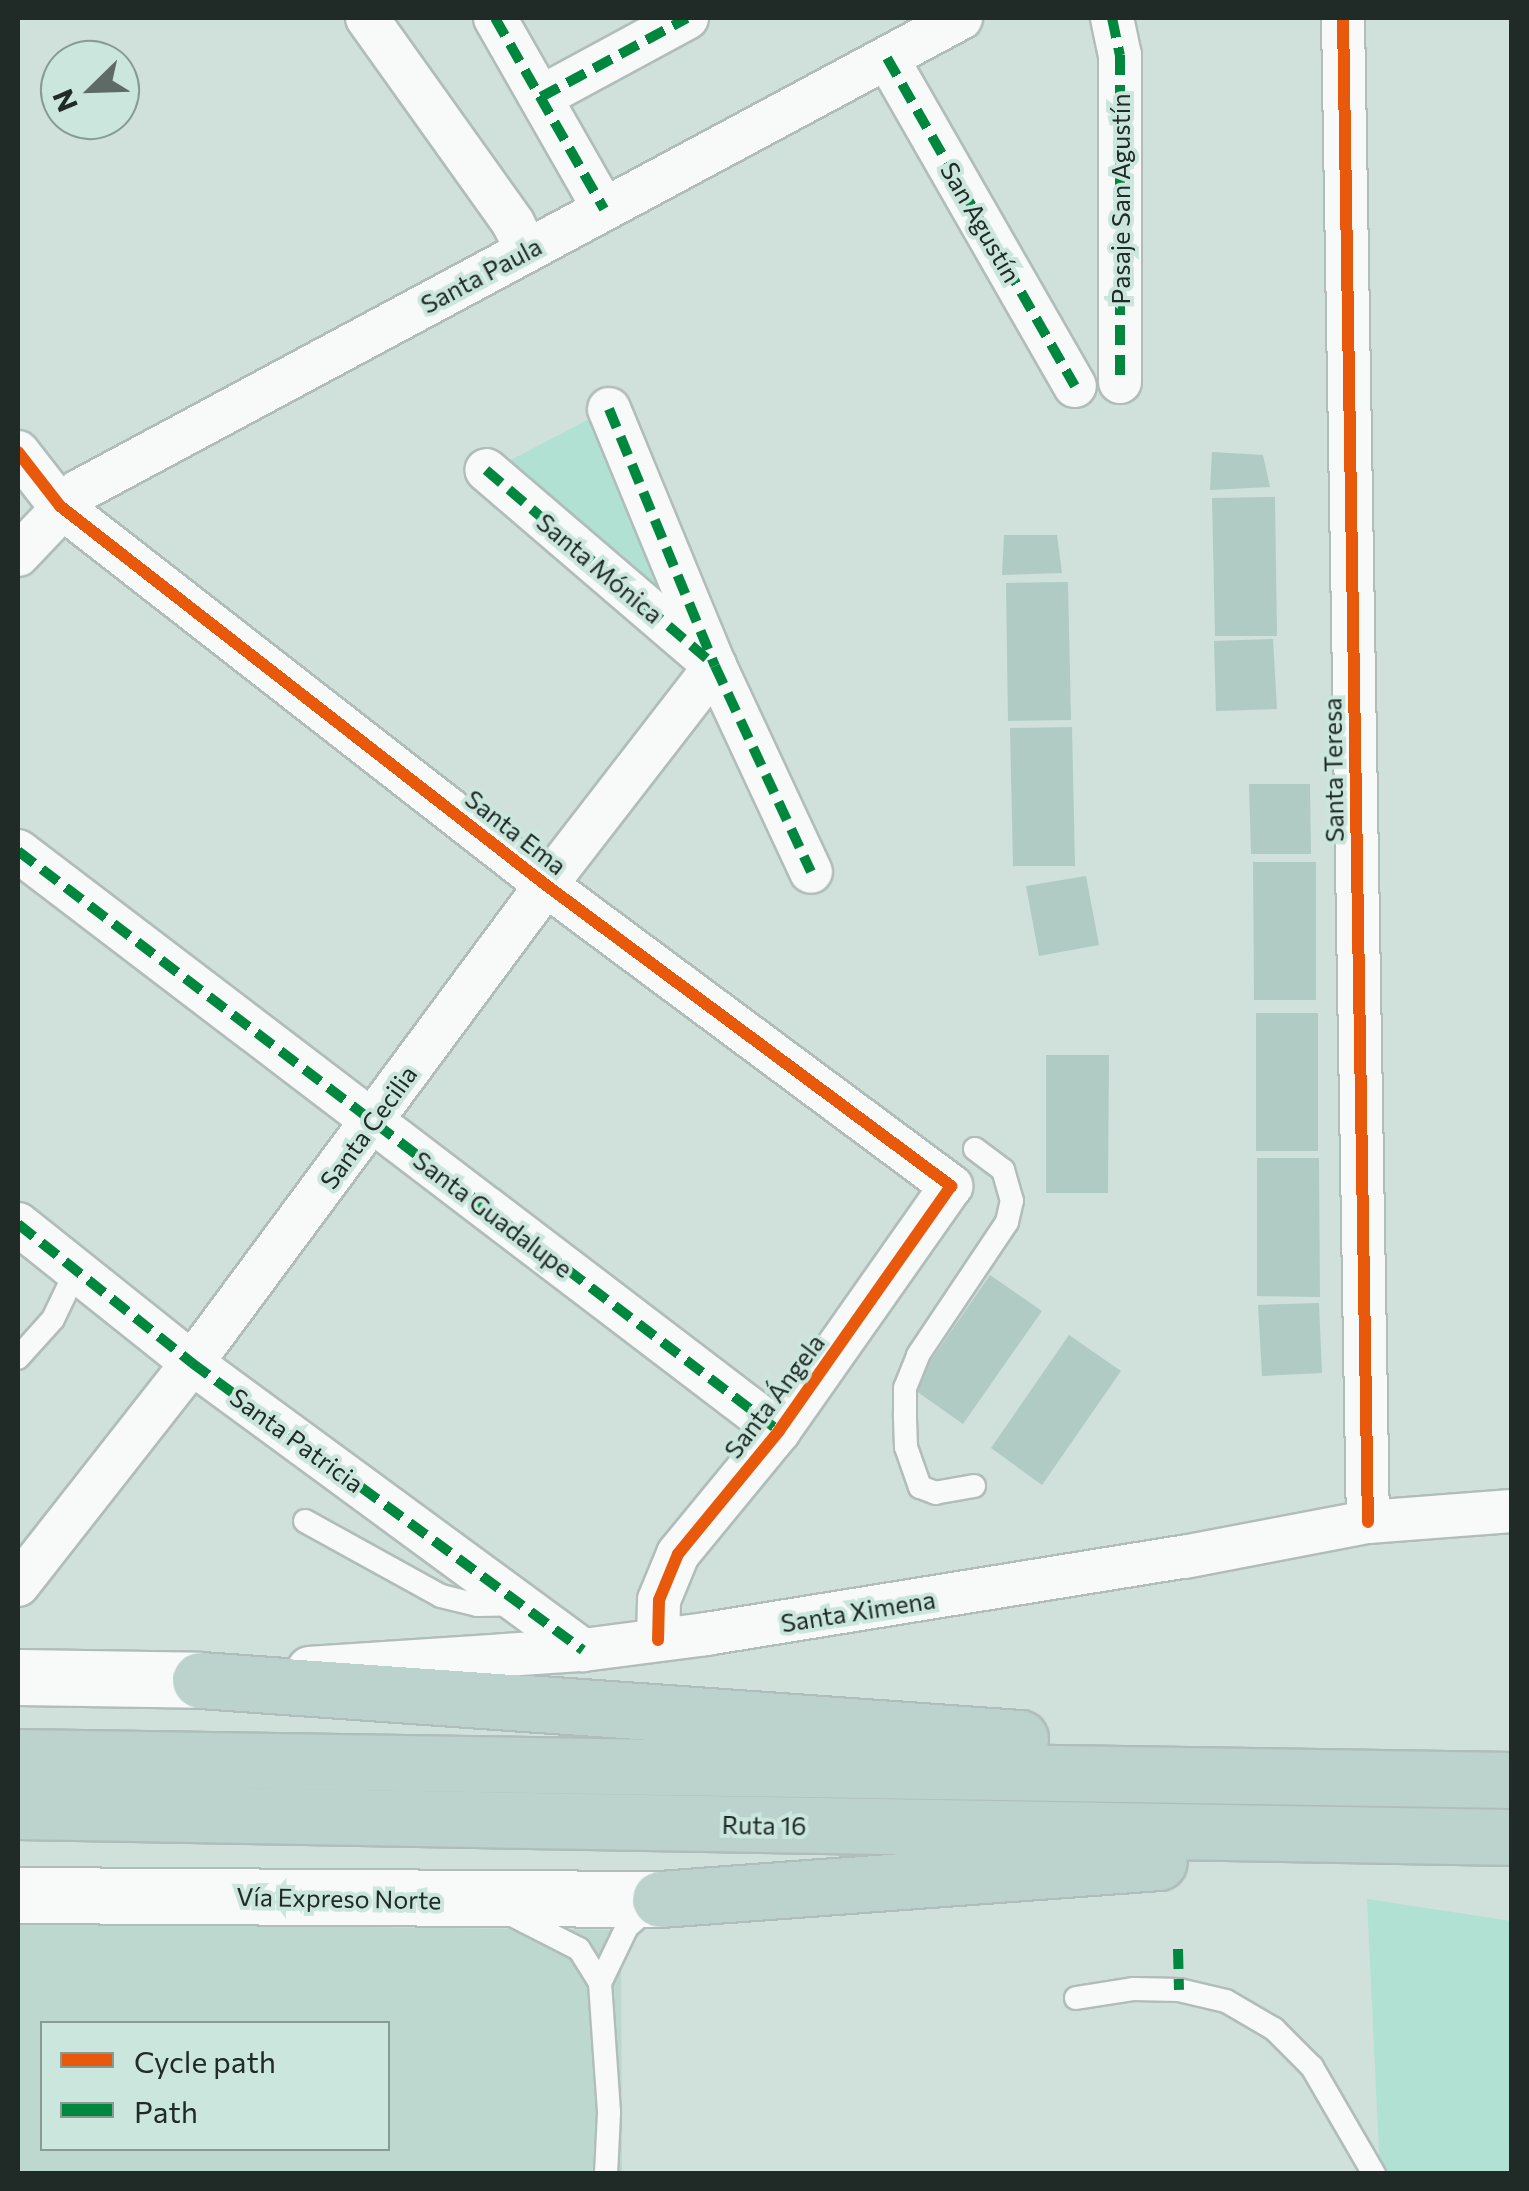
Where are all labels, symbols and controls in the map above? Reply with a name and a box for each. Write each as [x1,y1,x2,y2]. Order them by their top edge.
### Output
north arrow [40,40,140,140]
text: N [44,85,84,117]
street label: Pasaje San Agustín [1105,94,1135,304]
street label: San Agustín [935,157,1027,287]
street label: Santa Paula [416,231,546,319]
street label: Santa Mónica [531,507,669,629]
street label: Santa Teresa [1317,697,1349,843]
street label: Santa Ema [460,783,572,881]
street label: Santa Cecilia [313,1059,423,1195]
street label: Santa Guadalupe [408,1144,578,1284]
street label: Santa Ángela [718,1328,830,1464]
street label: Santa Patricia [224,1382,370,1498]
street label: Santa Ximena [779,1584,937,1638]
street label: Ruta 16 [721,1809,807,1841]
street label: Vía Expreso Norte [236,1881,442,1915]
legend [40,2021,390,2151]
text: Cycle path [134,2042,276,2079]
text: Path [134,2092,198,2129]

